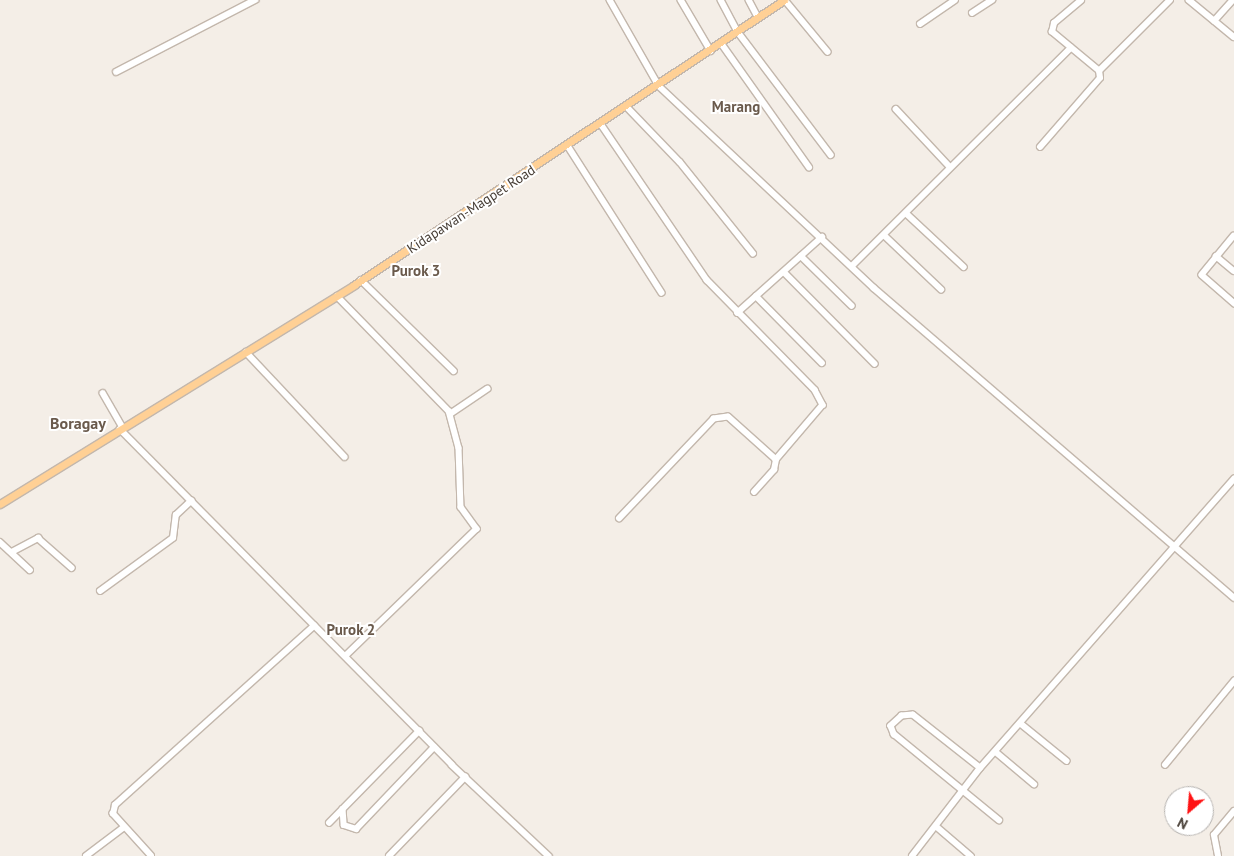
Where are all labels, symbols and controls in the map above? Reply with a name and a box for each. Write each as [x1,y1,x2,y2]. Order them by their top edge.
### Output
district label: Marang [712,98,760,116]
street label: Kidapawan-Magpet Road [404,161,538,257]
district label: Purok 3 [391,262,441,280]
district label: Boragay [50,413,106,433]
district label: Purok 2 [326,621,376,639]
north arrow [1164,786,1214,836]
text: N [1174,813,1191,834]

